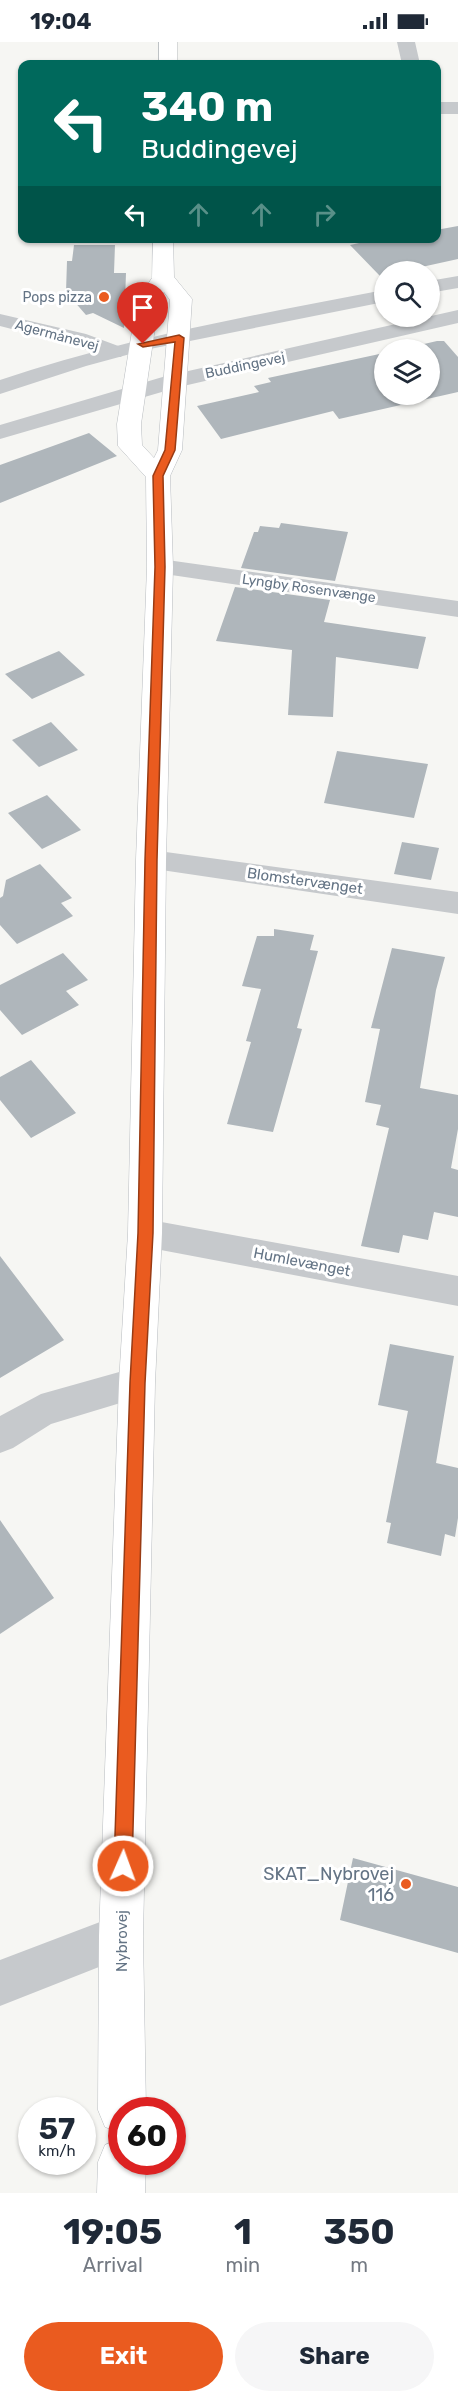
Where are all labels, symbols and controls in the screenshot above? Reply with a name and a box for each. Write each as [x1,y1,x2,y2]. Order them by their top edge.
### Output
text: 19:04 [30,8,91,35]
text: 340 m [141,82,273,132]
icon: left [42,84,120,162]
text: Buddingevej [141,133,298,165]
icon: left [119,198,152,231]
icon: ahead [182,198,215,231]
icon: ahead [245,198,278,231]
icon: right [308,198,341,231]
map controls [374,261,440,405]
button: search [374,261,440,327]
pin [117,282,168,344]
place label: Pops pizza [22,289,92,306]
marker: Pops pizza [97,290,111,304]
icon: arrive [126,291,159,324]
street label: Agermånevej [13,316,101,355]
button: layers [374,339,440,405]
street label: Buddingevej [204,349,287,382]
street label: Lyngby Rosenvænge [241,571,377,606]
street label: Blomstervænget [246,864,364,898]
street label: Humlevænget [252,1244,352,1280]
position arrow [91,1834,155,1898]
place label: SKAT_Nybrovej 116 [263,1863,394,1906]
marker: SKAT_Nybrovej 116 [399,1877,413,1891]
street label: Nybrovej [113,1910,131,1972]
speed limit sign: 60 [108,2097,186,2175]
text: 57 [39,2111,75,2147]
text: km/h [38,2142,76,2160]
text: 19:05 [63,2210,162,2253]
text: 1 [234,2210,252,2253]
text: 350 [323,2210,395,2253]
text: Arrival [83,2253,143,2277]
text: min [226,2253,260,2277]
text: m [350,2253,368,2277]
button: Exit [24,2322,223,2391]
button: Share [235,2322,434,2391]

